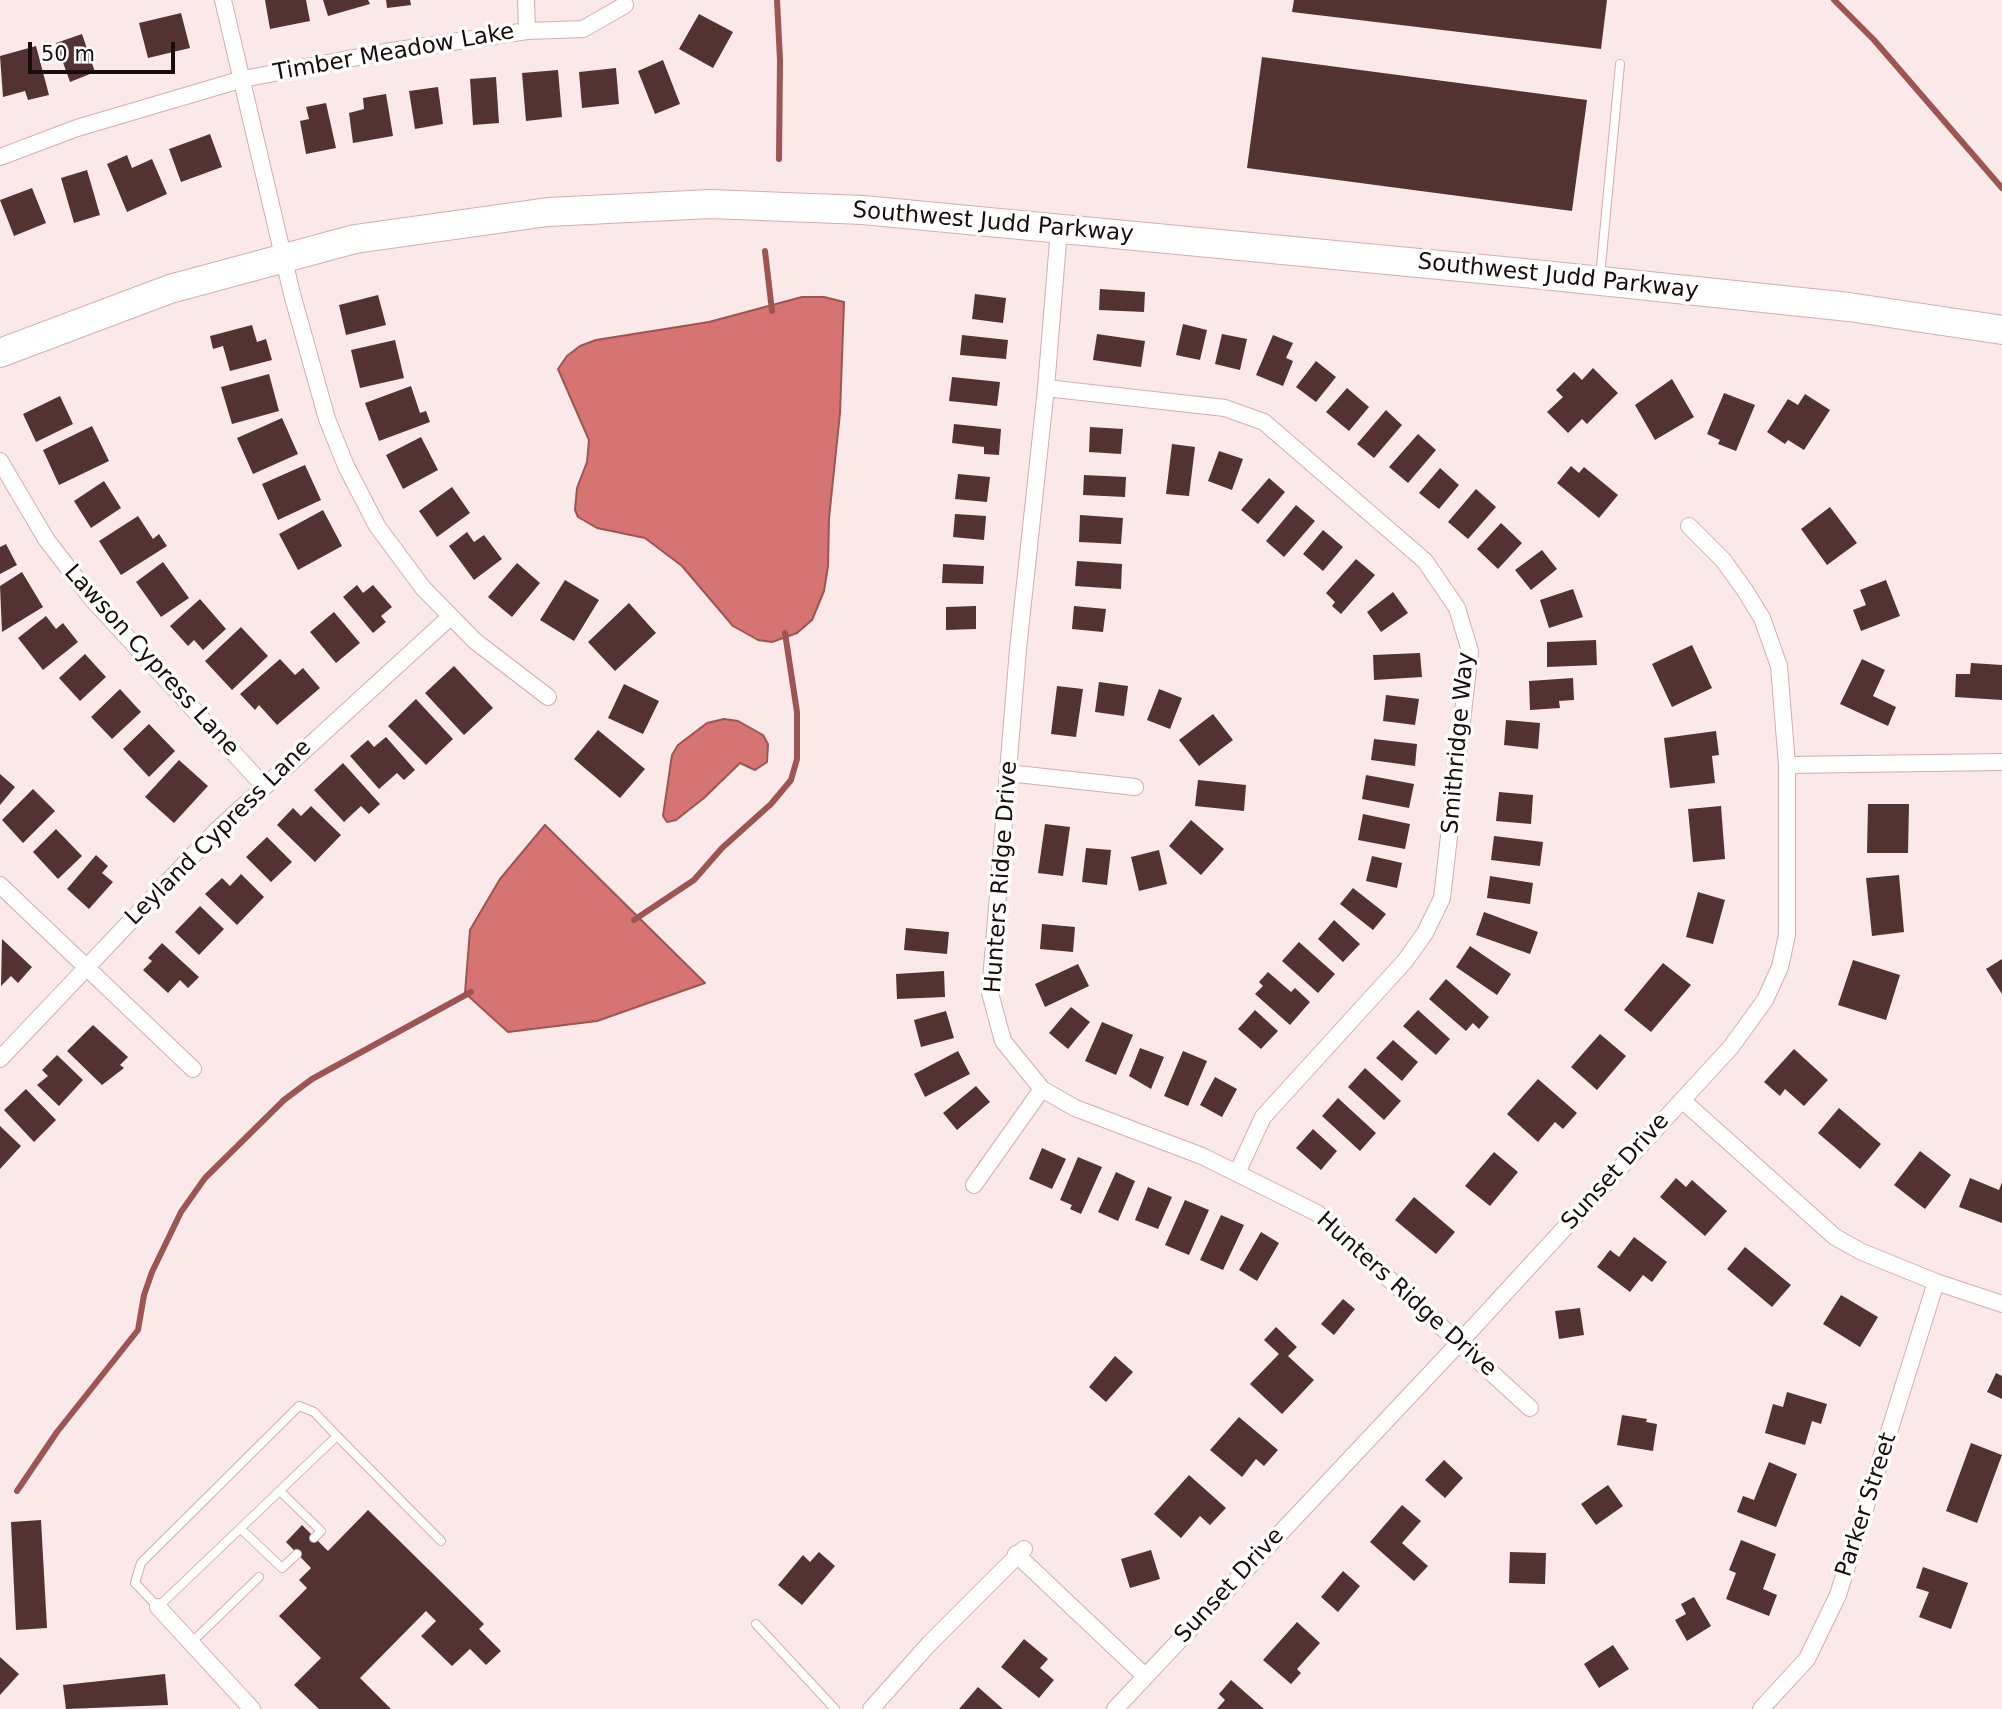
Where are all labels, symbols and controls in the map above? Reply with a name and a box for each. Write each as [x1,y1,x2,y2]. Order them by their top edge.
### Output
street label: Timber Meadow Lake [271,18,517,88]
scale bar [32,28,178,72]
text: 50 m [41,42,95,66]
street label: Southwest Judd Parkway [851,197,1135,249]
street label: Southwest Judd Parkway [1416,249,1700,305]
street label: Lawson Cypress Lane [58,560,244,762]
street label: Smithridge Way [1437,651,1481,835]
street label: Leyland Cypress Lane [120,734,318,932]
street label: Hunters Ridge Drive [980,760,1024,994]
street label: Sunset Drive [1556,1108,1676,1236]
street label: Hunters Ridge Drive [1310,1207,1502,1383]
street label: Parker Street [1831,1430,1903,1580]
street label: Sunset Drive [1170,1523,1290,1649]

